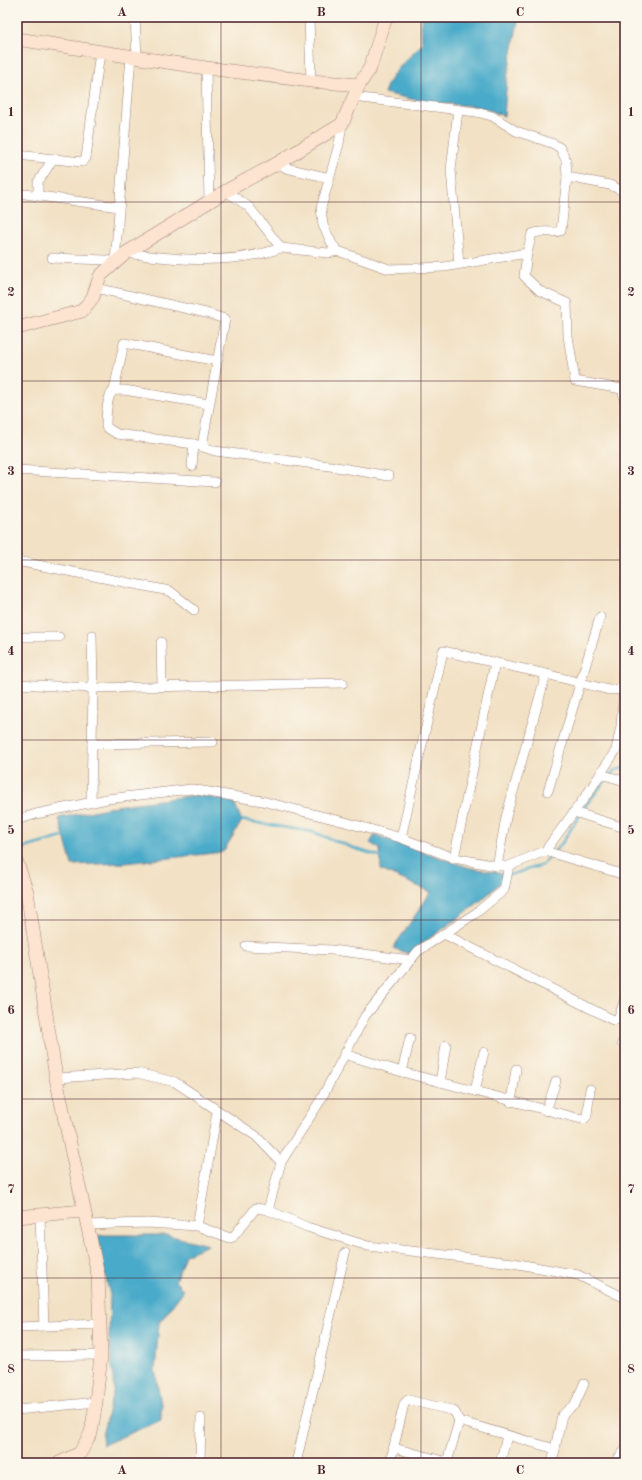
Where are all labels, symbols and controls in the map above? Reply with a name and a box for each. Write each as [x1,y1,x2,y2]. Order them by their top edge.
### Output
text: A [117,6,127,19]
text: B [316,6,326,19]
text: C [516,6,524,19]
text: 1 [7,106,15,119]
text: 1 [627,106,635,119]
text: 2 [7,286,15,299]
text: 2 [627,286,635,299]
text: 3 [7,465,15,478]
text: 3 [627,465,635,478]
text: 4 [7,645,15,658]
text: 4 [627,645,635,658]
text: 5 [7,824,15,837]
text: 5 [627,824,635,837]
text: 6 [7,1004,15,1017]
text: 6 [627,1004,635,1017]
text: 7 [7,1183,15,1196]
text: 7 [627,1183,635,1196]
text: 8 [7,1363,15,1376]
text: 8 [627,1363,635,1376]
text: A [117,1464,127,1477]
text: B [316,1464,326,1477]
text: C [516,1464,524,1477]

